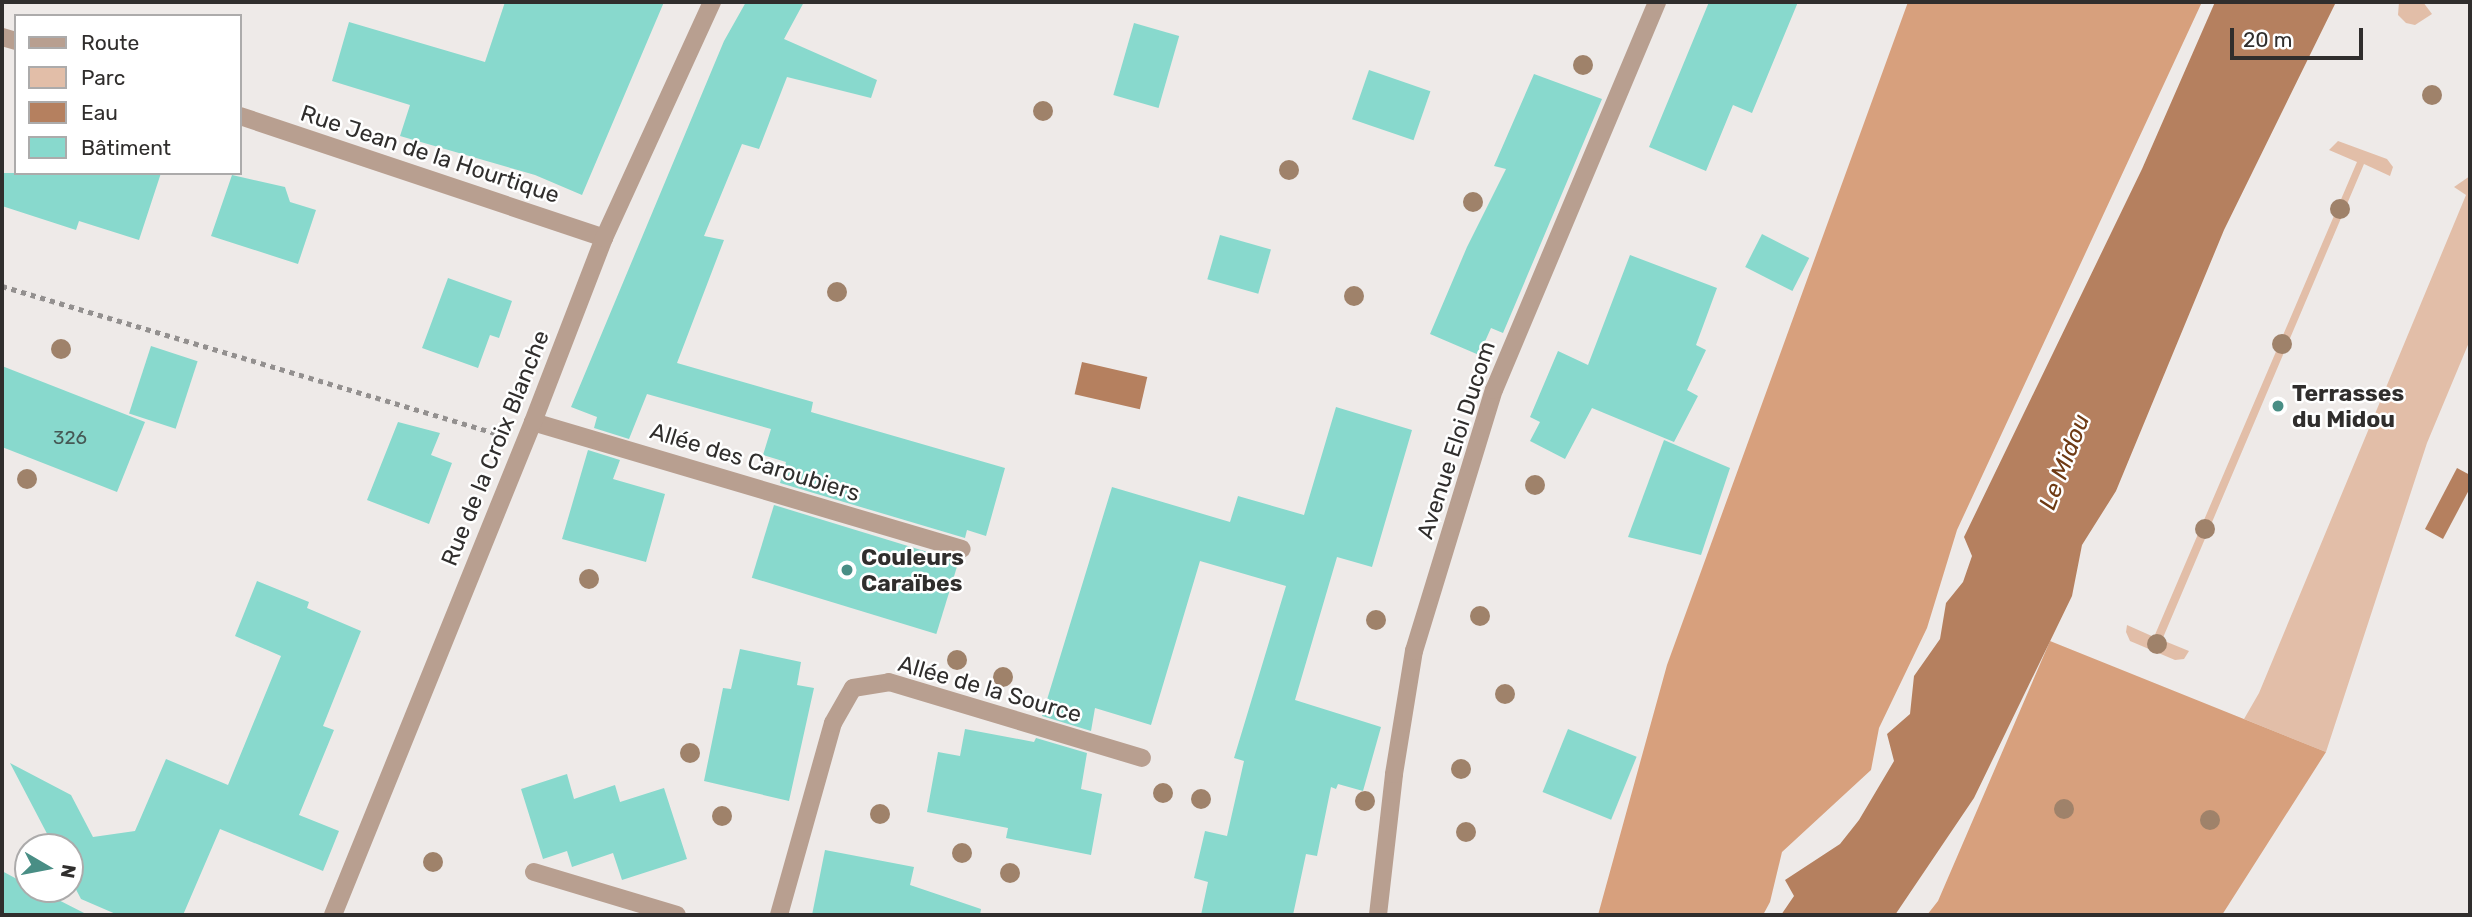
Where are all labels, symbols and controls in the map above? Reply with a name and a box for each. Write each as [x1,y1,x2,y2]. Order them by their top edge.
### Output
legend [14,14,242,175]
scale bar [2234,14,2367,58]
text: 20 m [2243,27,2292,52]
text: Route [81,30,139,55]
text: Parc [81,65,125,90]
street label: Rue Jean de la Hourtique [297,99,563,209]
text: Eau [81,100,118,125]
text: Bâtiment [81,135,171,160]
street label: Rue de la Croix Blanche [435,326,555,570]
street label: Avenue Eloi Ducom [1411,338,1501,542]
place label: Terrasses du Midou [2292,379,2404,433]
marker: Terrasses du Midou [2270,398,2286,414]
water label: Le Midou [2034,410,2096,514]
street label: Allée des Caroubiers [647,417,863,507]
house number: 326 [53,427,87,449]
place label: Couleurs Caraïbes [861,543,964,597]
marker: Couleurs Caraïbes [839,562,855,578]
street label: Allée de la Source [895,650,1085,728]
north arrow [14,833,84,903]
text: N [56,863,81,880]

